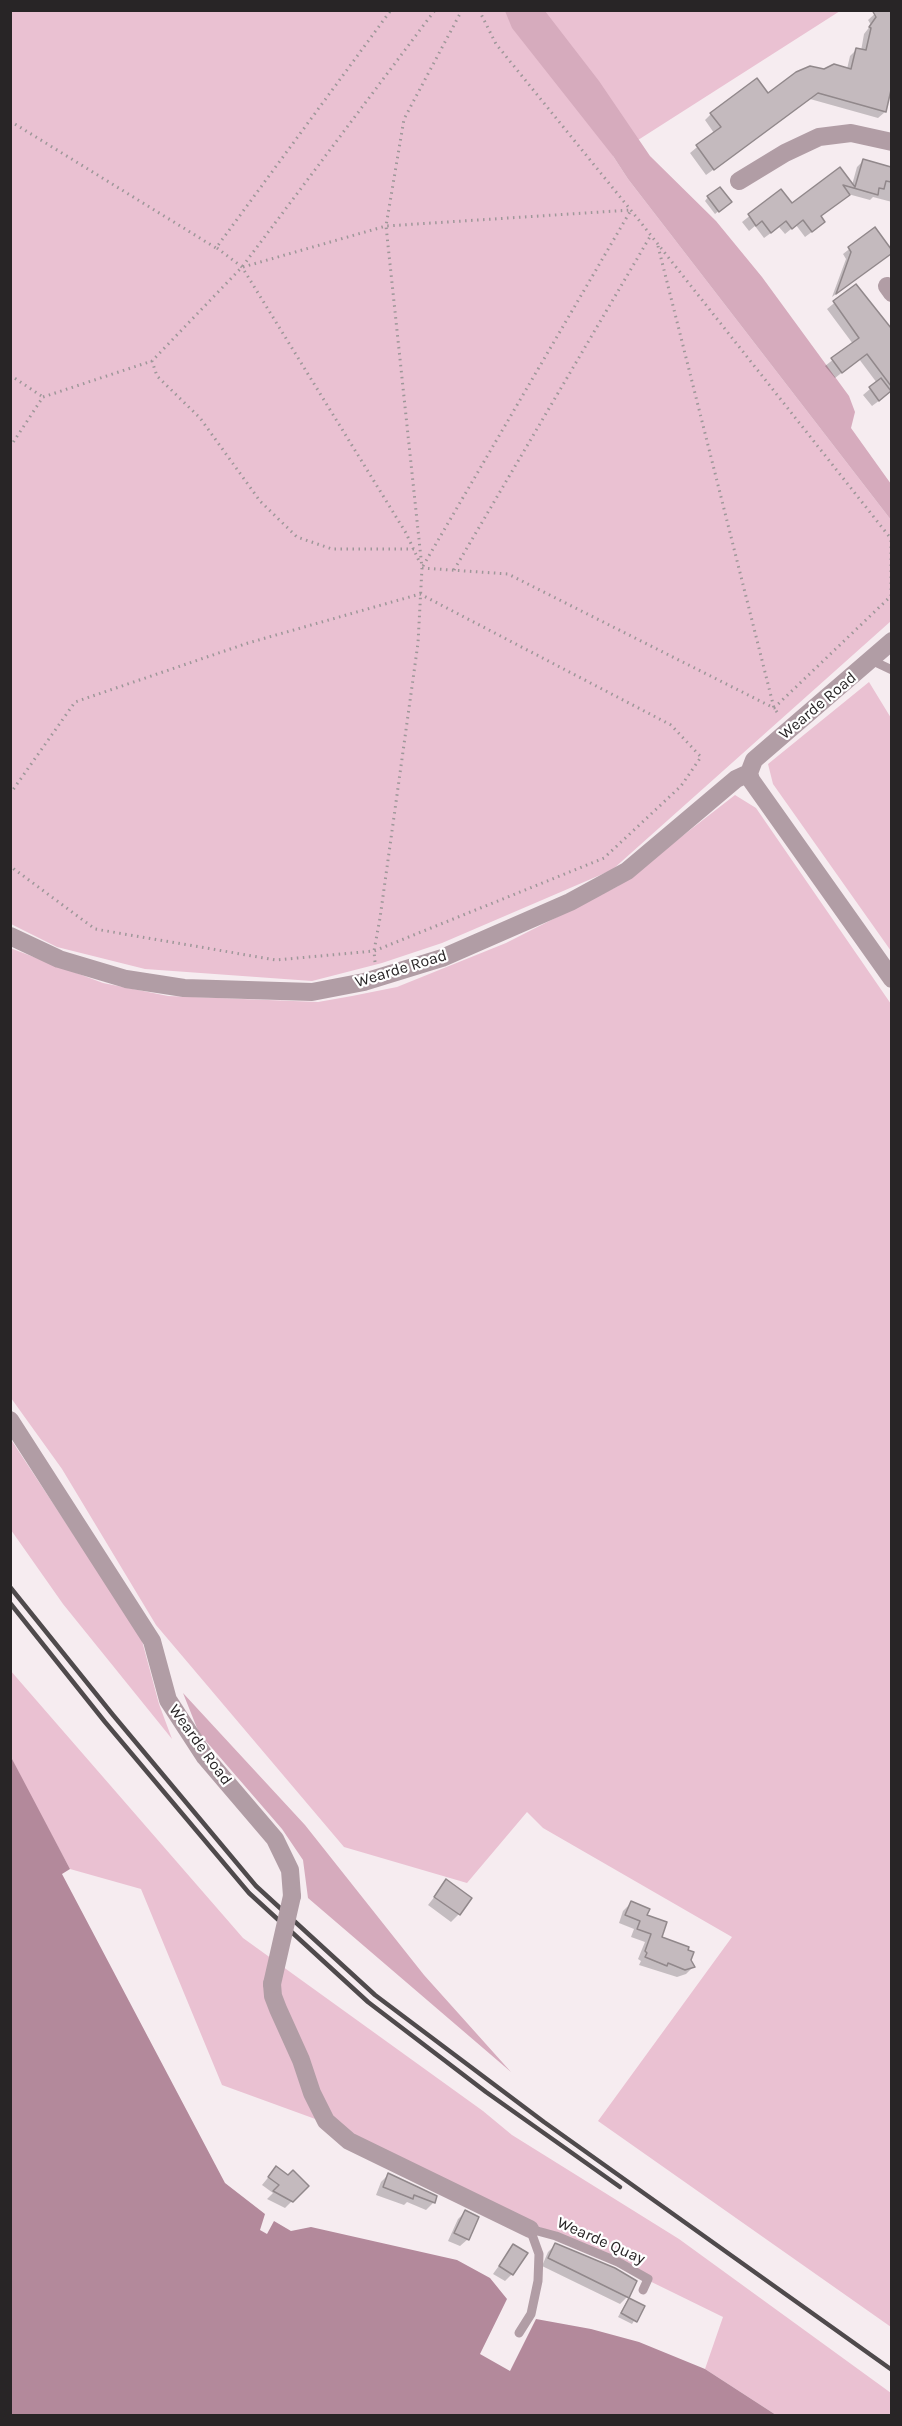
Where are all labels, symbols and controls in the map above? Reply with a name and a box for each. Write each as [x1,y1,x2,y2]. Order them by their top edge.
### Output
street label: Wearde Road [775,668,861,744]
street label: Wearde Road [353,946,449,992]
street label: Wearde Road [164,1701,236,1789]
street label: Wearde Quay [554,2213,648,2269]

